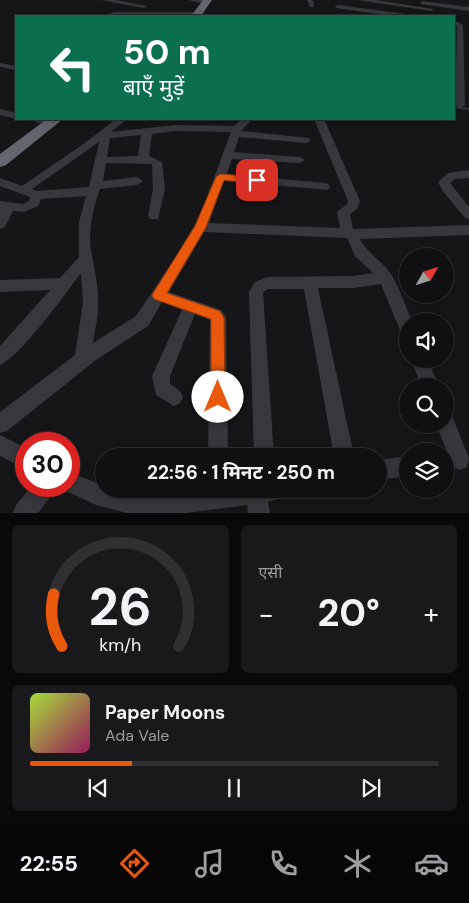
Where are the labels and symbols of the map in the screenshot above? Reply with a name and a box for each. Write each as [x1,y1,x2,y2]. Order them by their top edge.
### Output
pin [236,159,278,201]
north arrow [399,248,454,302]
position arrow [191,370,243,422]
speed limit sign: 30 [15,432,80,497]

